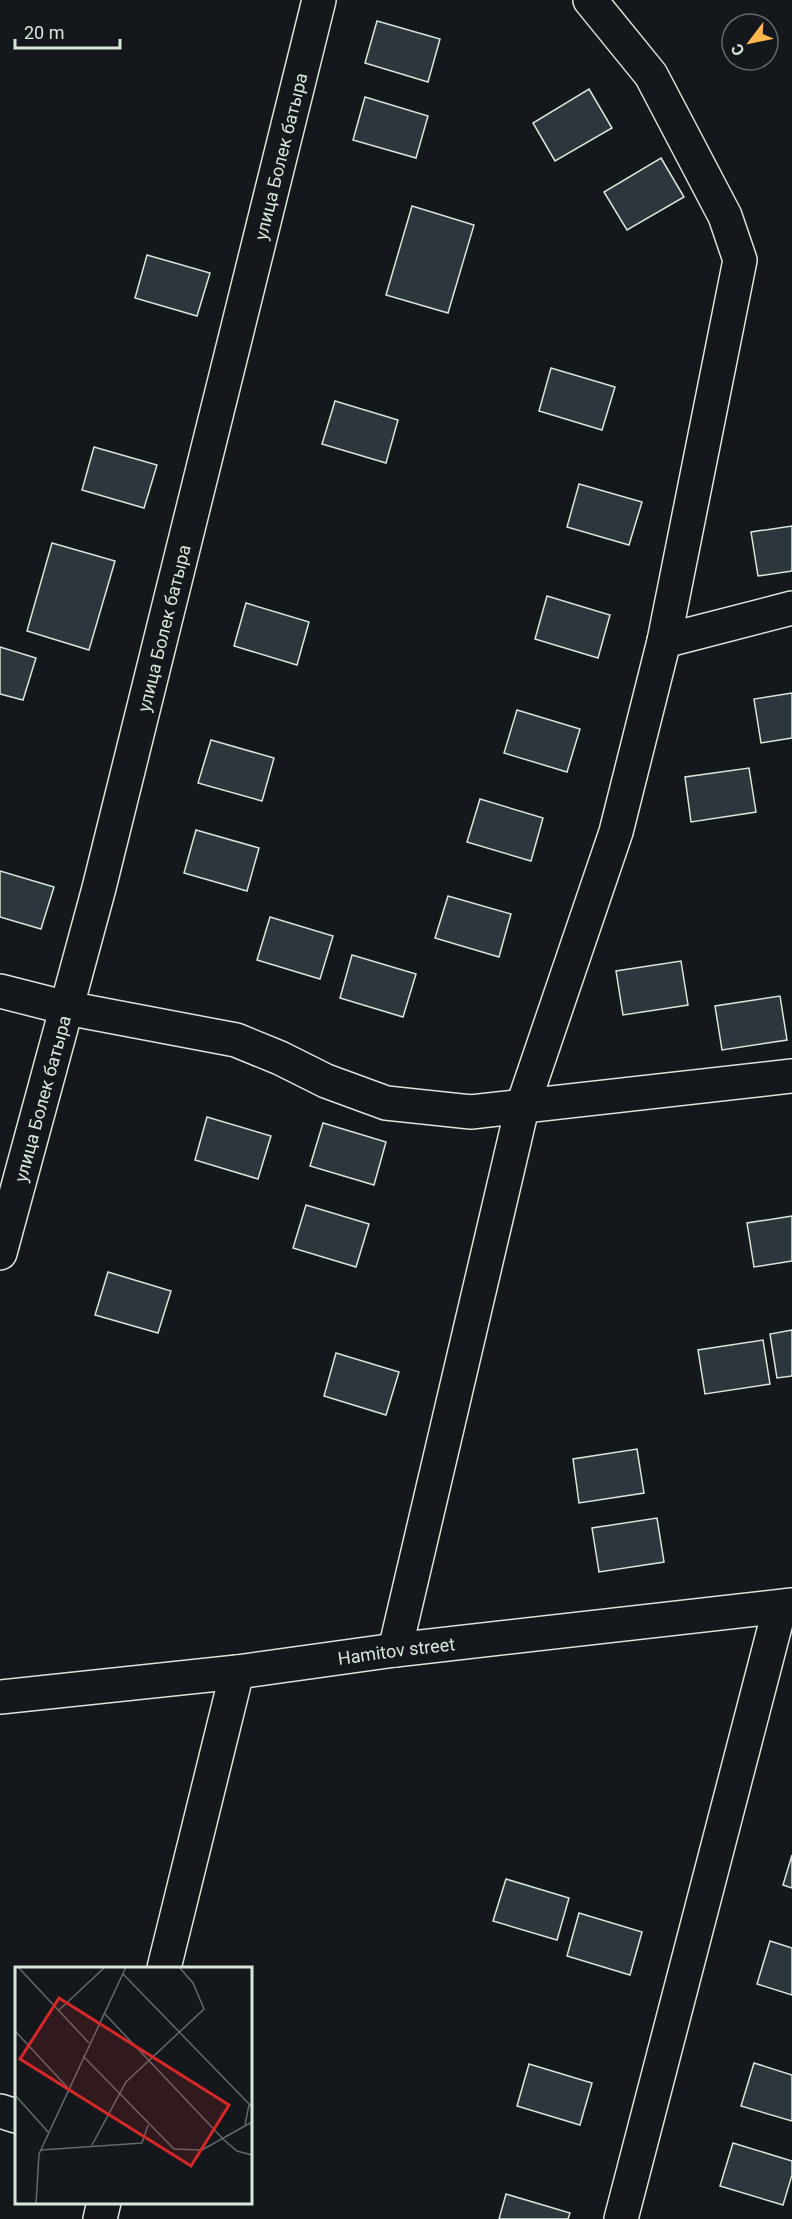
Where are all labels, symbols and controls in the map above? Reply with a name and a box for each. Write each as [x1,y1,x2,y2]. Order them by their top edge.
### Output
scale bar [15,12,120,50]
north arrow [720,12,780,72]
text: 20 m [24,22,64,43]
text: С [727,40,749,59]
street label: улица Болек батыра [249,70,311,242]
street label: улица Болек батыра [133,542,194,714]
street label: улица Болек батыра [9,1013,74,1184]
street label: Hamitov street [336,1633,456,1668]
inset map [15,1967,252,2204]

